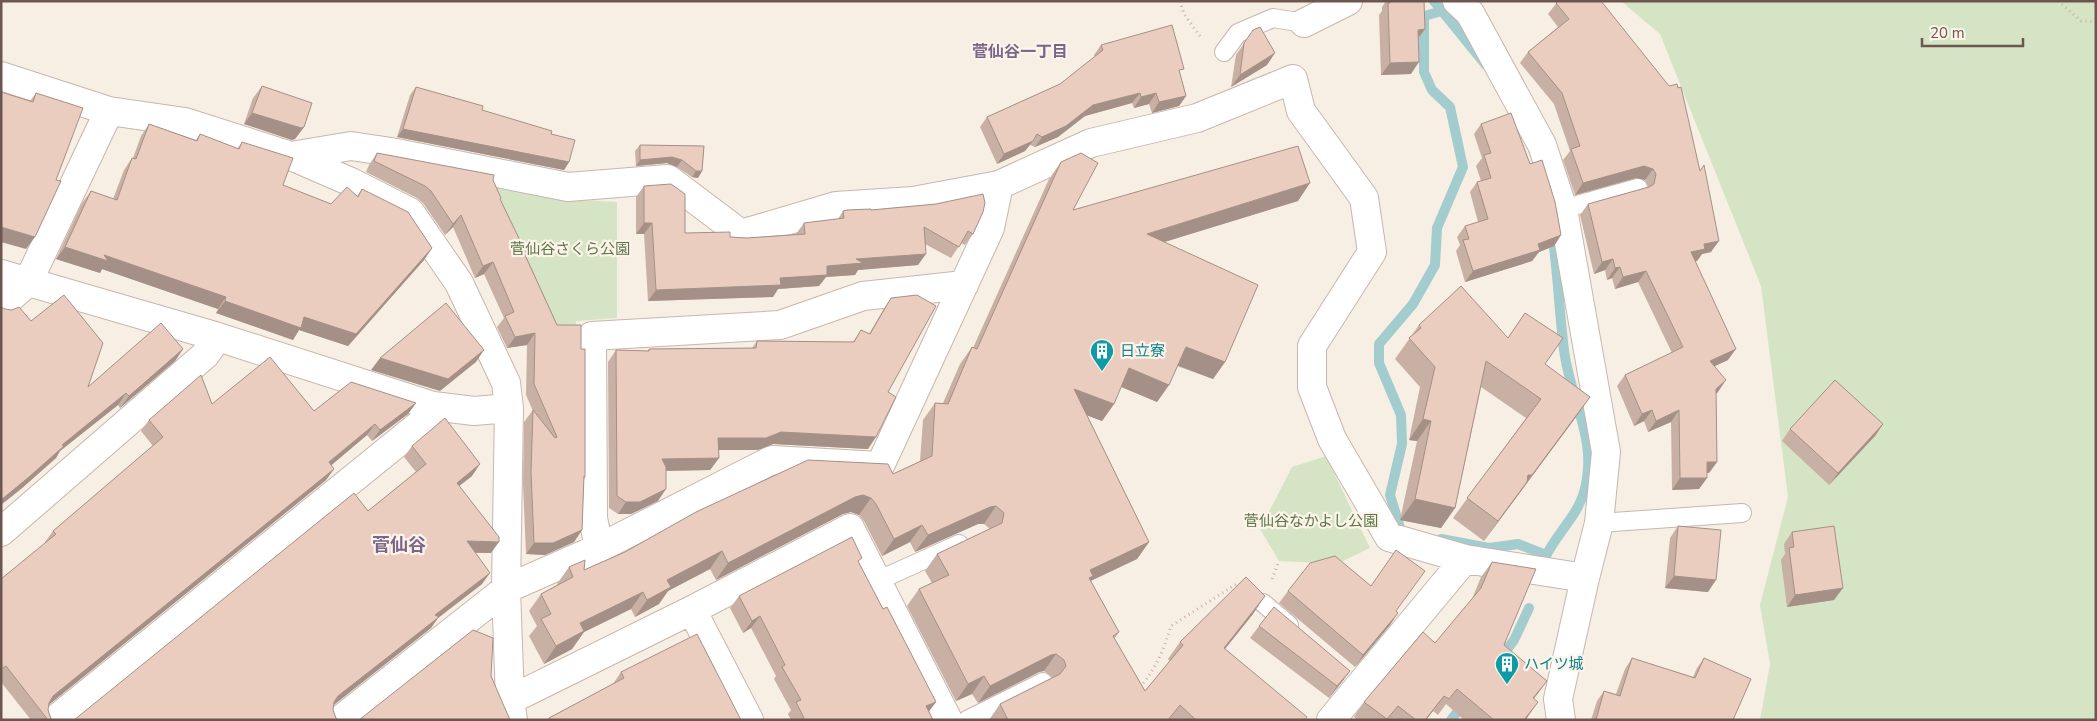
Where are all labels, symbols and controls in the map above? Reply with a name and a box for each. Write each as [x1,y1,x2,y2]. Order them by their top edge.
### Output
scale bar [1922,15,2023,47]
text: 20 m [1930,23,1965,43]
district label: 菅仙谷一丁目 [972,41,1068,63]
park label: 菅仙谷さくら公園 [510,239,630,259]
building icon: 日立寮 [1089,338,1115,372]
place label: 日立寮 [1120,341,1165,361]
park label: 菅仙谷なかよし公園 [1244,511,1378,531]
district label: 菅仙谷 [372,533,426,557]
building icon: ハイツ城 [1494,651,1520,685]
place label: ハイツ城 [1524,654,1584,674]

